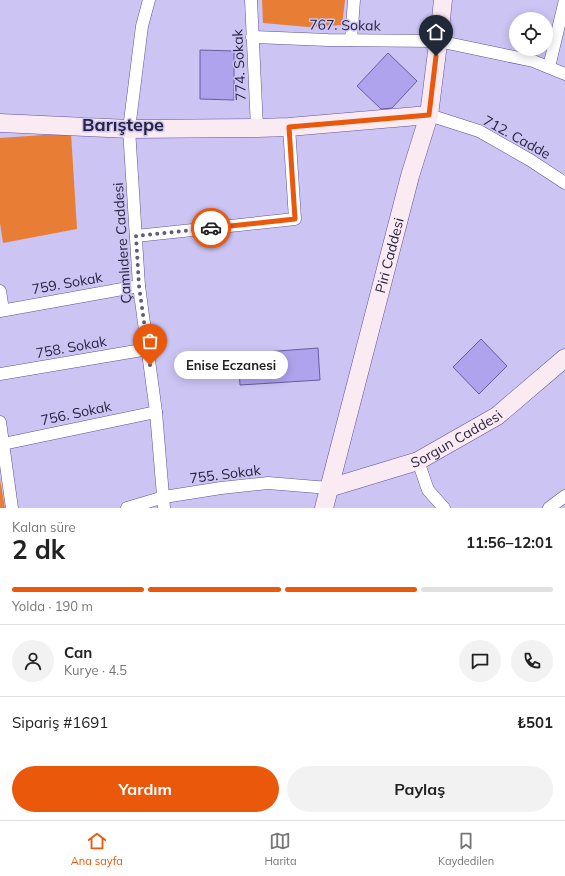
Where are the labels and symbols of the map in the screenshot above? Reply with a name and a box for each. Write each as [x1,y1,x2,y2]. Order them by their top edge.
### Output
street label: 767. Sokak [309,15,382,35]
pin [419,15,453,56]
street label: 774. Sokak [228,28,250,101]
street label: 712. Cadde [480,111,554,163]
district label: Barıştepe [82,113,164,136]
street label: Çamlıdere Caddesi [109,182,135,304]
courier [191,208,231,248]
street label: Piri Caddesi [371,216,408,295]
street label: 759. Sokak [30,268,105,298]
pin [133,324,167,365]
street label: 758. Sokak [34,332,109,362]
callout: Enise Eczanesi [174,351,288,379]
street label: 756. Sokak [39,397,114,429]
street label: Sorgun Caddesi [408,406,506,472]
street label: 755. Sokak [188,461,262,487]

